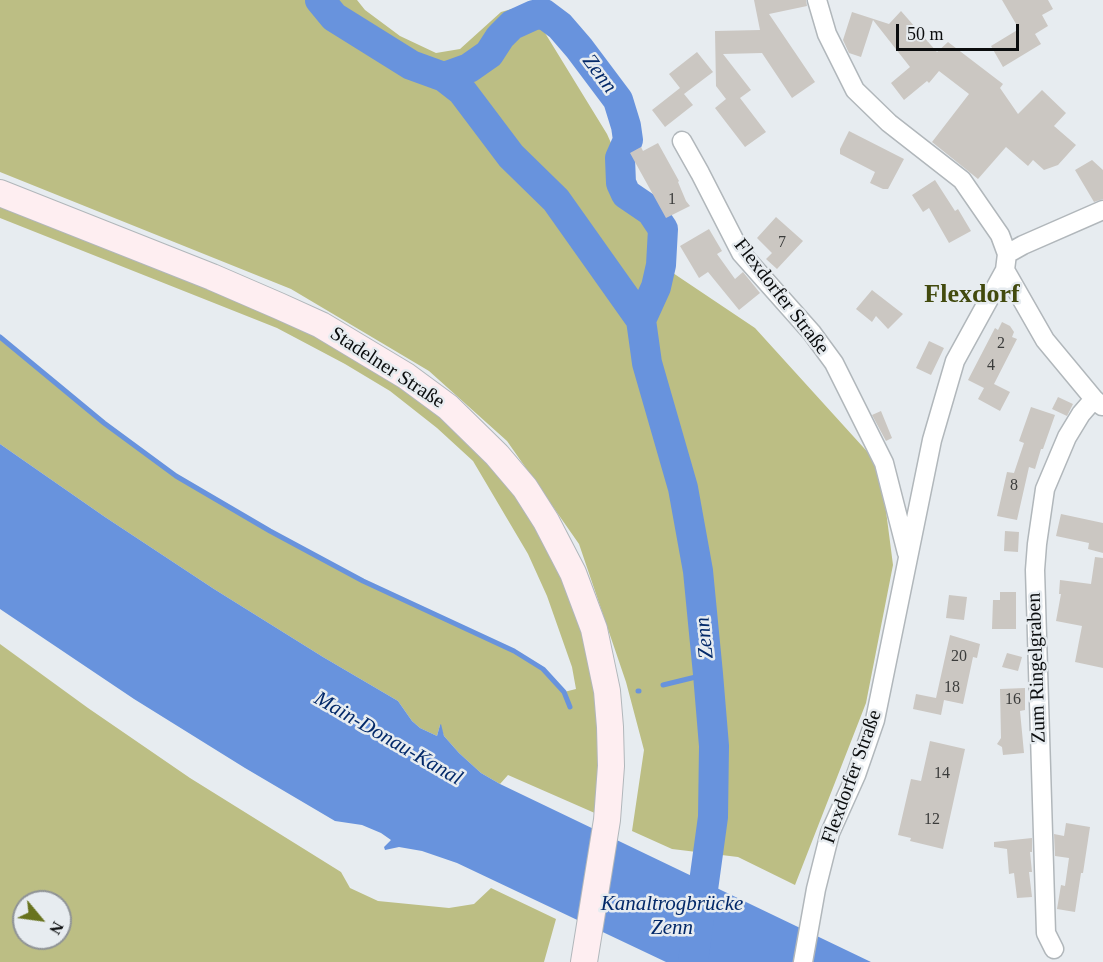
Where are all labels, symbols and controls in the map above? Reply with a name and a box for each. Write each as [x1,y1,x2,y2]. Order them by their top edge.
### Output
scale bar [899,12,1022,50]
text: 50 m [907,24,944,44]
water label: Zenn [576,50,622,98]
house number: 1 [668,190,676,210]
house number: 7 [778,233,786,253]
street label: Flexdorfer Straße [728,234,834,360]
district label: Flexdorf [924,279,1020,311]
street label: Stadelner Straße [325,322,449,414]
house number: 2 [997,334,1005,354]
house number: 4 [987,356,995,376]
house number: 8 [1010,476,1018,496]
street label: Zum Ringelgraben [1022,592,1052,744]
water label: Zenn [690,616,720,660]
house number: 20 [951,647,967,667]
house number: 18 [944,678,960,698]
water label: Main-Donau-Kanal [309,686,467,792]
house number: 16 [1005,690,1021,710]
street label: Flexdorfer Straße [817,707,887,847]
house number: 14 [934,764,950,784]
house number: 12 [924,810,940,830]
north arrow [12,890,72,950]
water label: Kanaltrogbrücke Zenn [601,891,743,941]
text: N [46,919,67,937]

